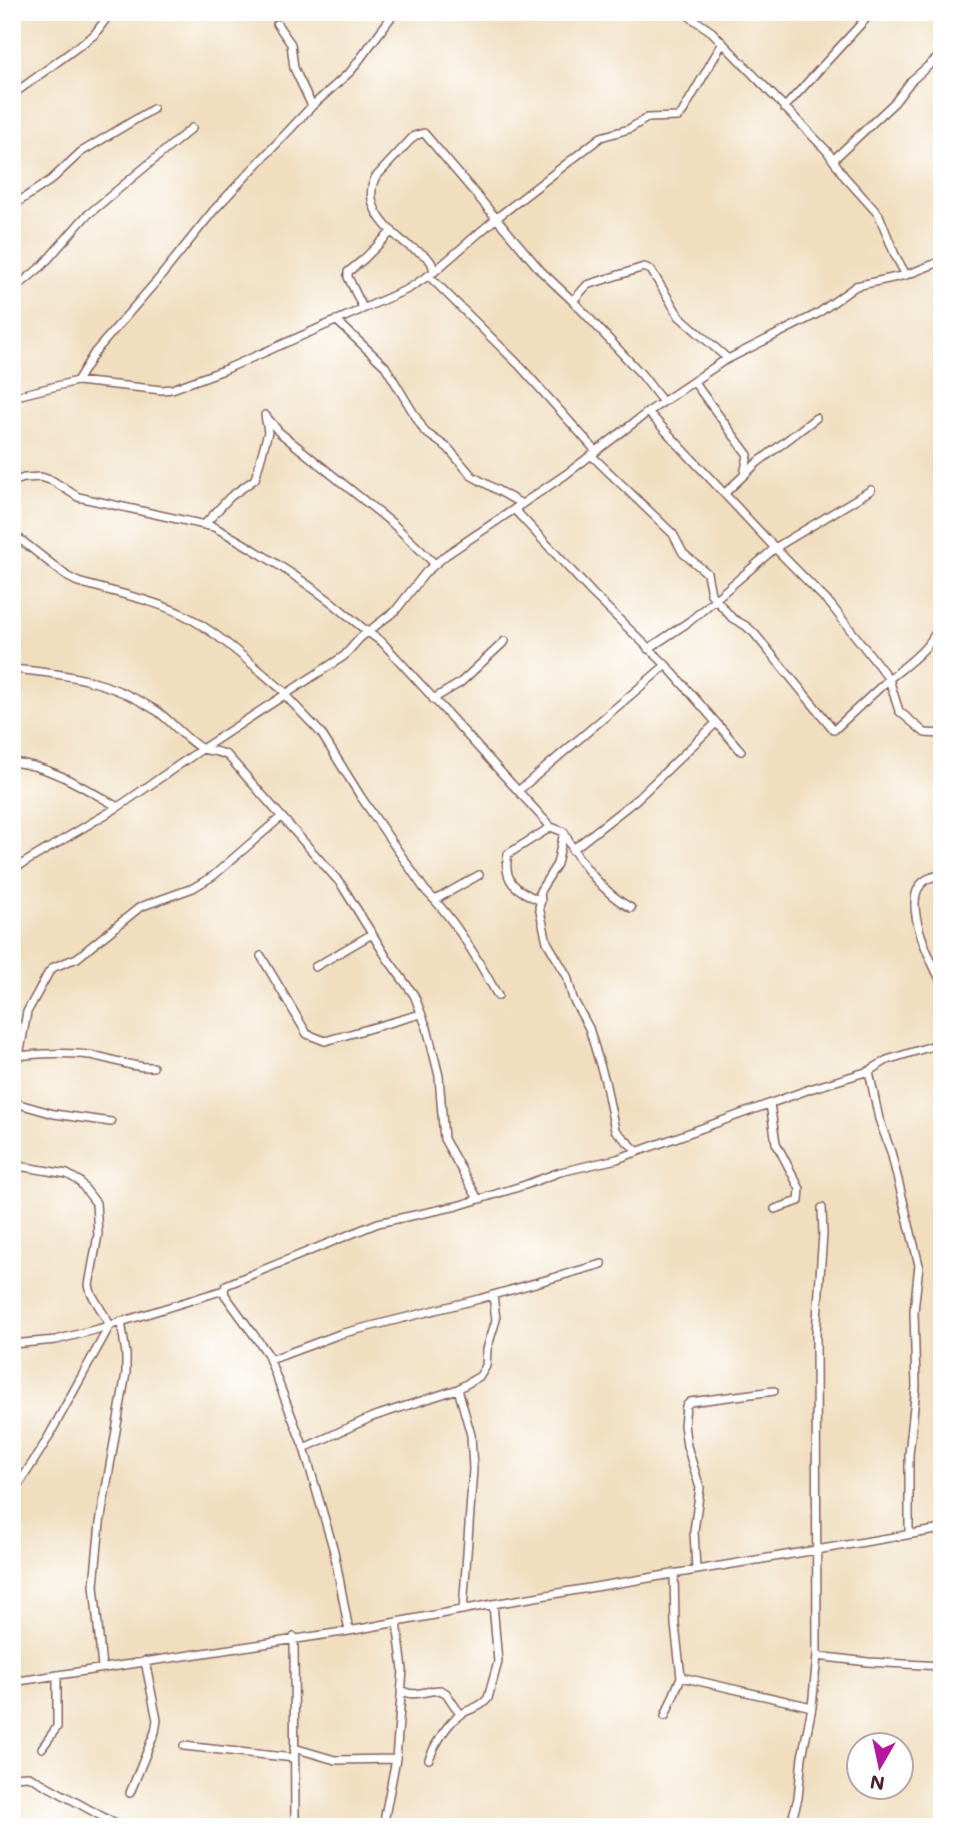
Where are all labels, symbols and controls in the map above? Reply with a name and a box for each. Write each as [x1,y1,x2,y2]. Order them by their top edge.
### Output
north arrow [846,1730,916,1800]
text: N [868,1770,886,1797]

